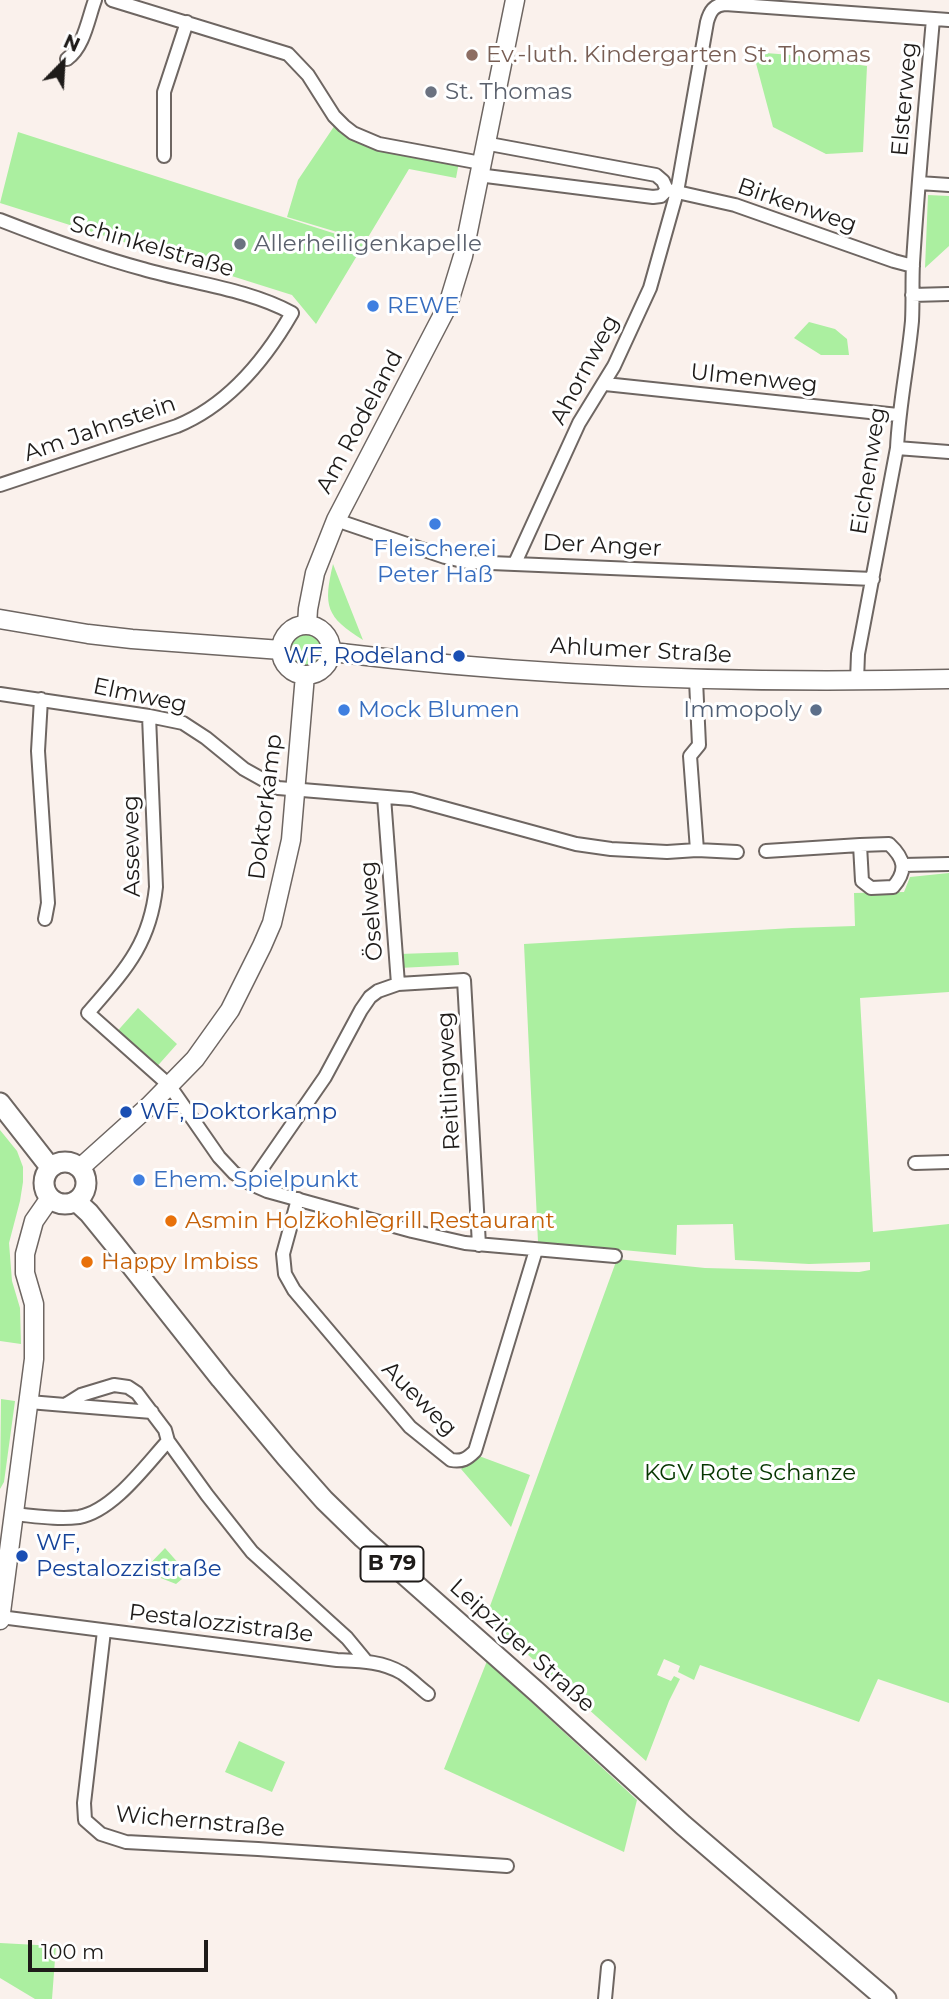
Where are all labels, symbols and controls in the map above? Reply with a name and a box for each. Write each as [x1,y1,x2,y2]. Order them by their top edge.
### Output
north arrow [28,28,98,98]
text: N [60,30,83,57]
place label: Ev.-luth. Kindergarten St. Thomas [486,41,871,69]
street label: Elsterweg [886,41,924,157]
marker: Ev.-luth. Kindergarten St. Thomas [464,47,480,63]
place label: St. Thomas [445,78,572,106]
marker: St. Thomas [423,84,439,100]
street label: Birkenweg [734,173,860,239]
street label: Schinkelstraße [67,210,237,284]
place label: Allerheiligenkapelle [254,230,482,258]
marker: Allerheiligenkapelle [232,236,248,252]
place label: REWE [387,292,459,320]
marker: REWE [365,298,381,314]
street label: Ahornweg [545,310,625,430]
street label: Am Rodeland [311,346,409,498]
street label: Ulmenweg [689,359,819,399]
street label: Am Jahnstein [20,390,180,468]
street label: Eichenweg [845,405,893,537]
marker: Fleischerei Peter Haß [427,516,443,532]
street label: Der Anger [542,529,662,563]
place label: Fleischerei Peter Haß [373,535,497,589]
street label: Ahlumer Straße [549,632,733,670]
place label: WF, Rodeland [283,642,445,670]
marker: WF, Rodeland [451,648,467,664]
street label: Elmweg [91,673,189,719]
place label: Mock Blumen [358,696,520,724]
place label: Immopoly [683,696,802,724]
marker: Mock Blumen [336,702,352,718]
marker: Immopoly [808,702,824,718]
street label: Doktorkamp [243,733,289,881]
street label: Asseweg [117,795,147,897]
street label: Öselweg [355,860,389,962]
street label: Reitlingweg [432,1011,466,1151]
place label: WF, Doktorkamp [140,1098,337,1126]
marker: WF, Doktorkamp [118,1104,134,1120]
place label: Ehem. Spielpunkt [153,1166,359,1194]
marker: Ehem. Spielpunkt [131,1172,147,1188]
place label: Asmin Holzkohlegrill Restaurant [185,1207,555,1235]
marker: Asmin Holzkohlegrill Restaurant [163,1213,179,1229]
place label: Happy Imbiss [101,1248,258,1276]
marker: Happy Imbiss [79,1254,95,1270]
street label: Aueweg [376,1356,462,1442]
park label: KGV Rote Schanze [644,1459,856,1487]
place label: WF, Pestalozzistraße [36,1529,222,1583]
road number: B 79 [360,1546,424,1582]
marker: WF, Pestalozzistraße [14,1548,30,1564]
street label: Leipziger Straße [444,1573,600,1719]
street label: Pestalozzistraße [127,1599,315,1649]
street label: Wichernstraße [114,1801,286,1843]
scale bar [32,1926,212,1970]
text: 100 m [41,1939,104,1964]

